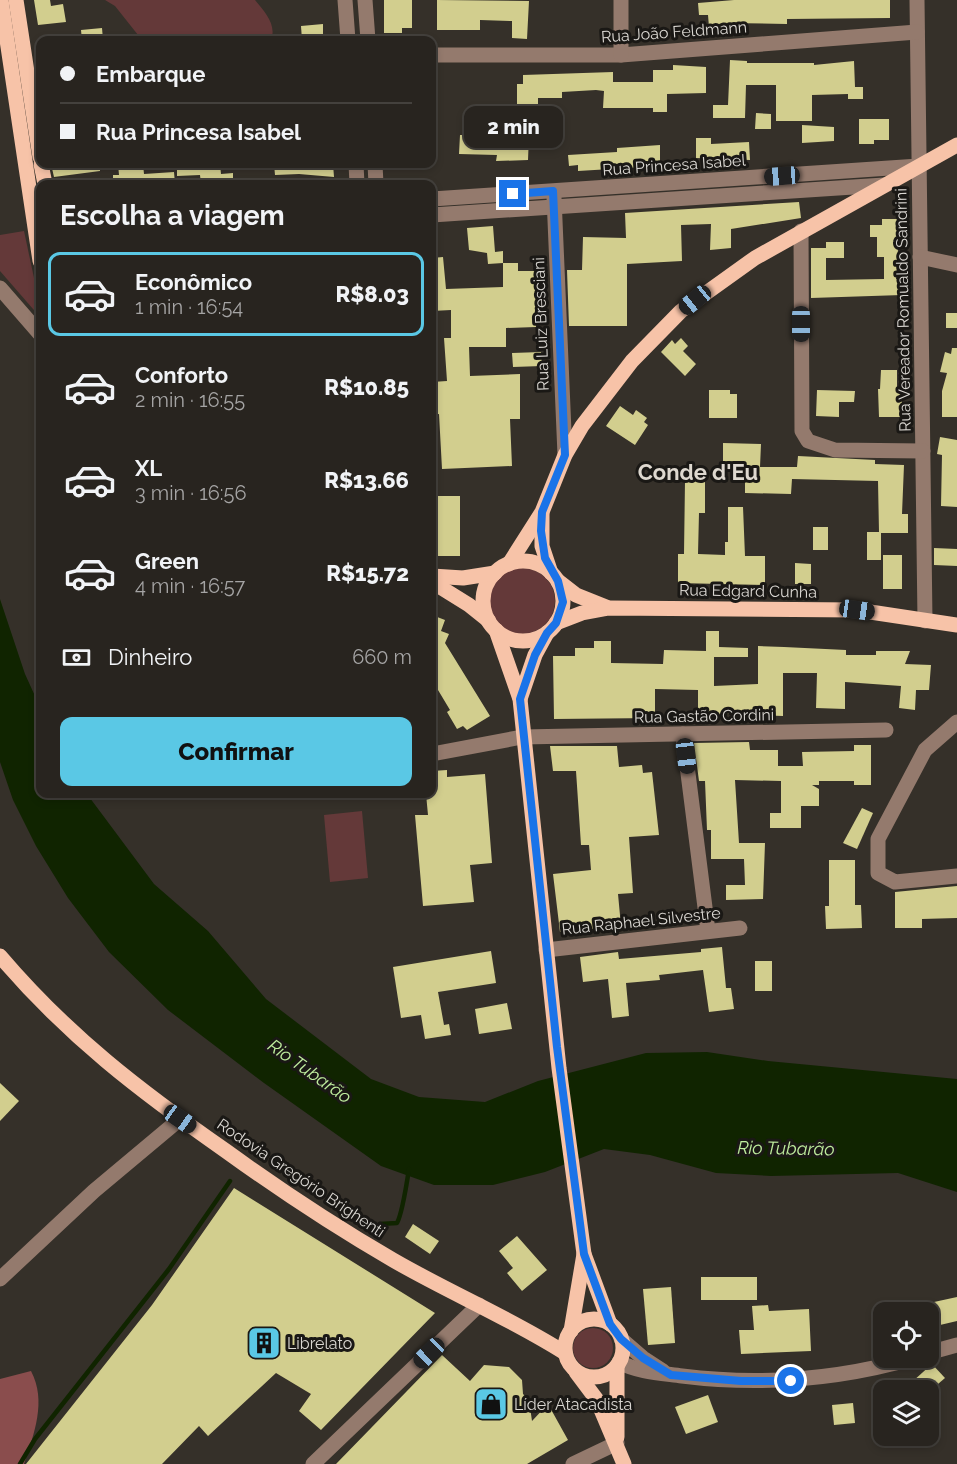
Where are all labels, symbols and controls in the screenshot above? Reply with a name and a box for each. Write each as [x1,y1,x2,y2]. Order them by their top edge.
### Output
street label: Rua João Feldmann [600,17,748,47]
text: Embarque [96,61,205,87]
callout: 2 min [464,107,562,149]
text: 2 min [487,115,540,139]
text: Rua Princesa Isabel [96,119,301,145]
street label: Rua Princesa Isabel [602,150,747,179]
car [763,166,801,186]
route end [499,180,526,207]
street label: Rua Vereador Romualdo Sandrini [891,188,915,432]
text: Escolha a viagem [60,200,285,231]
street label: Rua Luiz Bresciani [529,257,553,391]
icon: car [63,267,117,321]
text: Econômico [135,269,252,295]
text: R$8.03 [336,281,409,307]
car [675,282,715,318]
text: 1 min · 16:54 [135,295,243,319]
car [792,306,810,342]
icon: car [63,360,117,414]
text: Conforto [135,362,228,388]
text: R$10.85 [324,374,409,400]
text: 2 min · 16:55 [135,388,245,412]
icon: car [63,453,117,507]
text: XL [135,455,162,481]
district label: Conde d'Eu [638,459,758,485]
text: R$13.66 [324,467,409,493]
text: 3 min · 16:56 [135,481,247,505]
icon: car [63,546,117,600]
text: Green [135,548,199,574]
text: R$15.72 [326,560,409,586]
text: 4 min · 16:57 [135,574,245,598]
street label: Rua Edgard Cunha [679,580,817,602]
car [838,599,876,621]
icon: cash [60,641,93,674]
text: Dinheiro [108,644,192,670]
text: 660 m [352,645,412,669]
street label: Rua Gastão Cordini [634,705,774,727]
button: Confirmar [60,717,412,786]
car [675,737,697,775]
street label: Rua Raphael Silvestre [561,903,721,939]
water label: Rio Tubarão [264,1035,356,1107]
car [160,1101,200,1137]
street label: Rodovia Gregório Brighenti [213,1115,389,1241]
water label: Rio Tubarão [737,1137,835,1159]
map controls [873,1302,939,1446]
button: locate [873,1302,939,1368]
building icon: Librelato [246,1325,282,1361]
place label: Librelato [287,1334,352,1353]
car [410,1334,448,1372]
route start [777,1367,804,1394]
button: layers [873,1380,939,1446]
shop icon: Líder Atacadista [473,1386,509,1422]
place label: Líder Atacadista [514,1395,632,1414]

